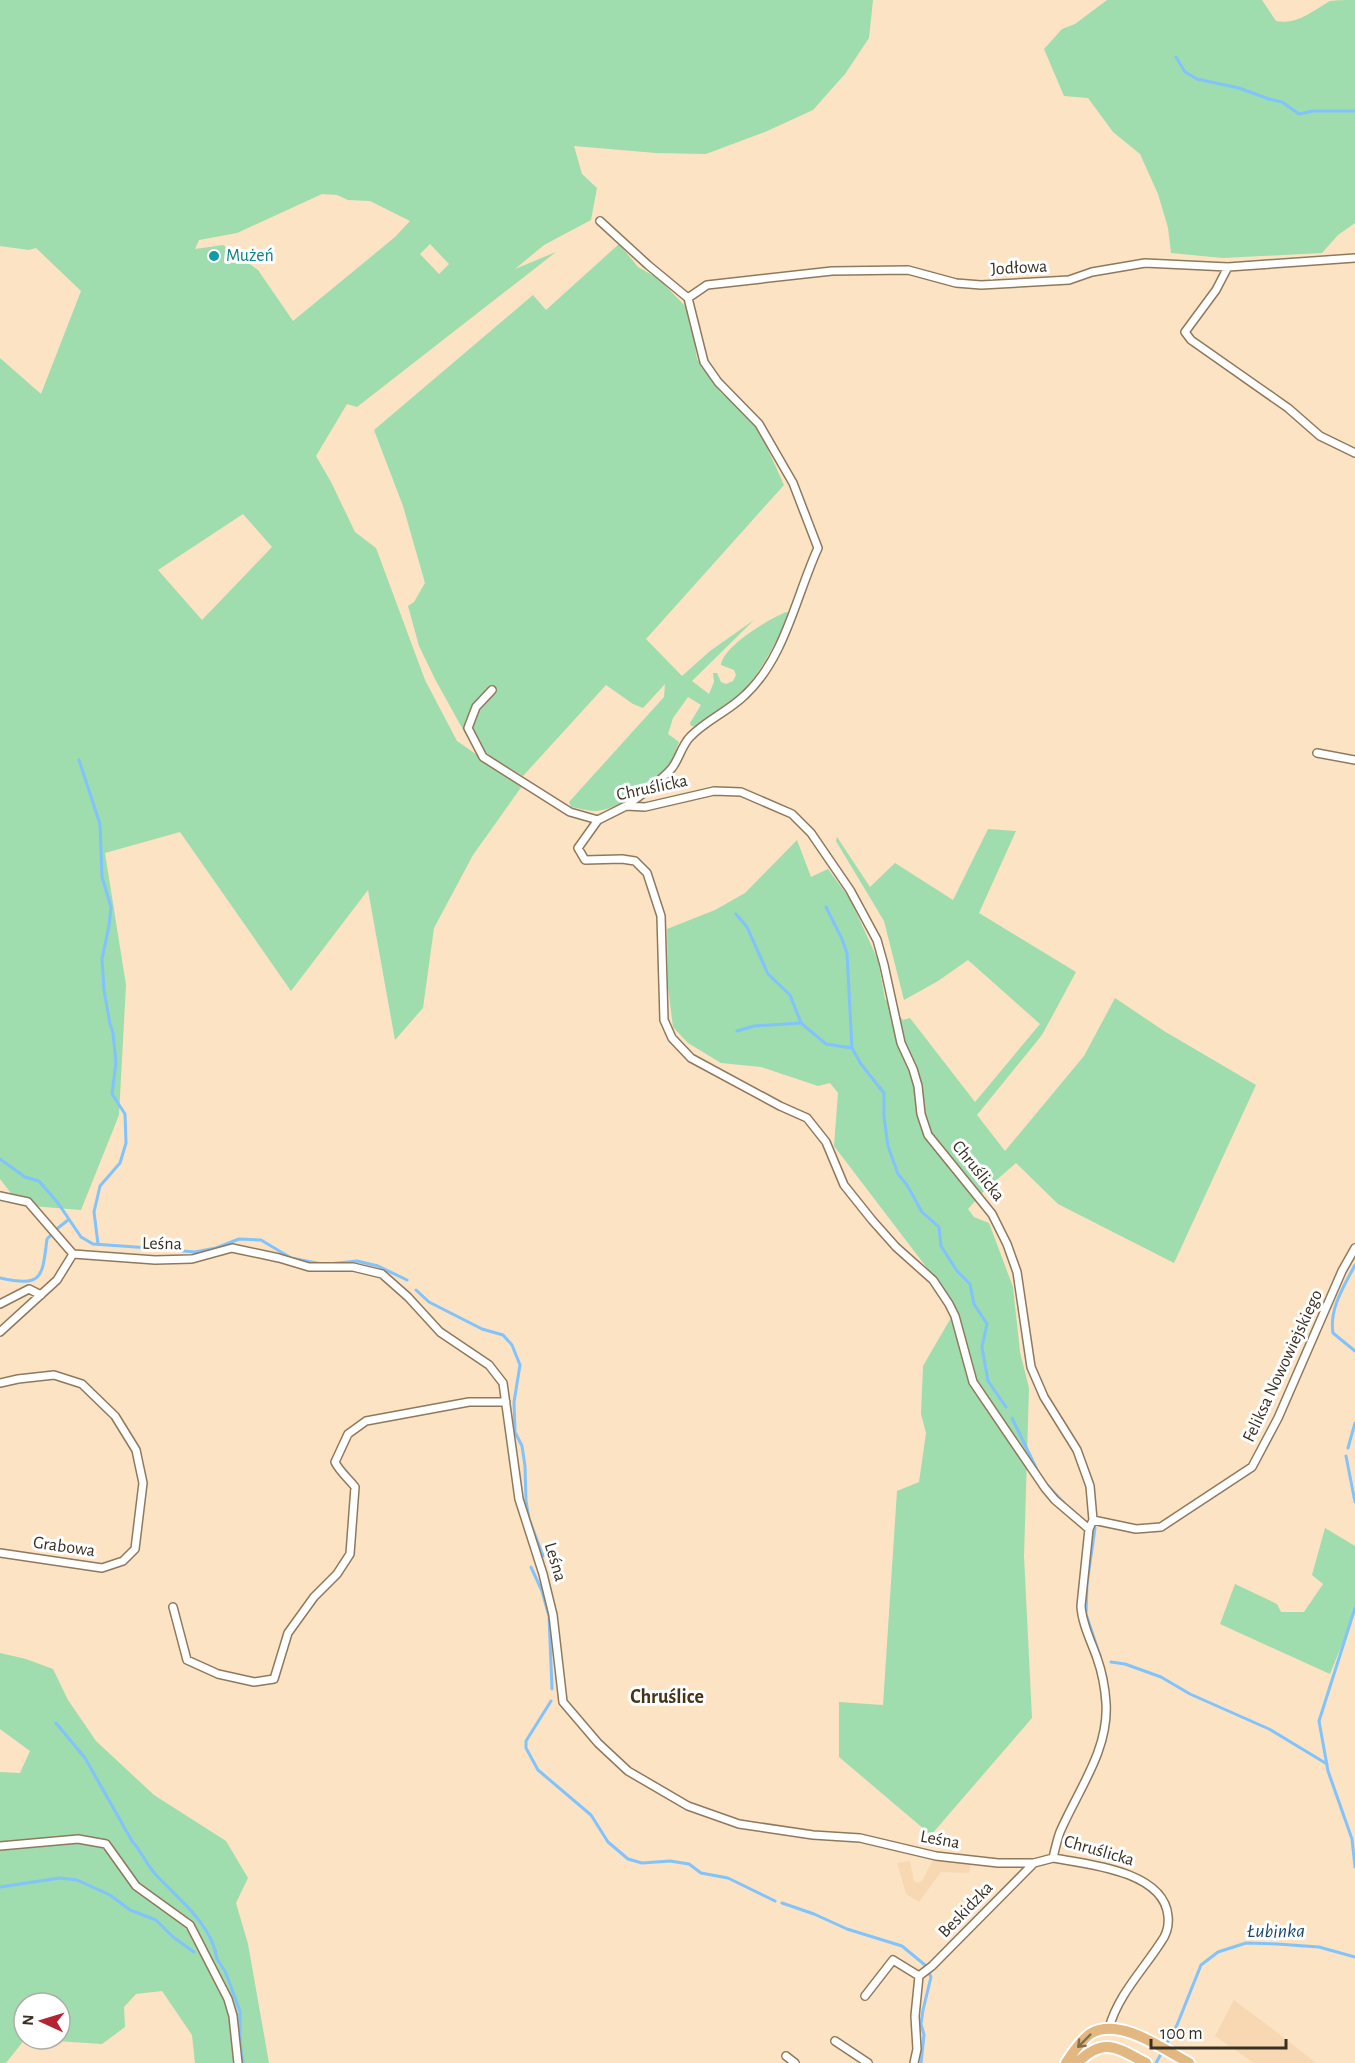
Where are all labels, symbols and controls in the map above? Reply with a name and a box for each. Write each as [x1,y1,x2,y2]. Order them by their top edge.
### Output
place label: Mużeń [226,247,274,265]
marker: Mużeń [207,249,221,263]
street label: Jodłowa [990,258,1048,278]
street label: Chruślicka [615,772,689,804]
street label: Chruślicka [948,1137,1008,1205]
street label: Leśna [142,1235,182,1253]
street label: Feliksa Nowowiejskiego [1240,1287,1326,1445]
street label: Grabowa [32,1534,96,1560]
street label: Leśna [541,1540,569,1584]
district label: Chruślice [630,1687,704,1707]
street label: Leśna [919,1828,961,1852]
street label: Chruślicka [1062,1832,1136,1870]
street label: Beskidzka [935,1879,997,1941]
water label: Łubinka [1247,1921,1305,1941]
north arrow [12,1991,72,2051]
scale bar [1151,2012,1286,2050]
text: N [20,2014,36,2026]
text: 100 m [1160,2025,1203,2043]
one-way arrow [1077,2033,1092,2048]

